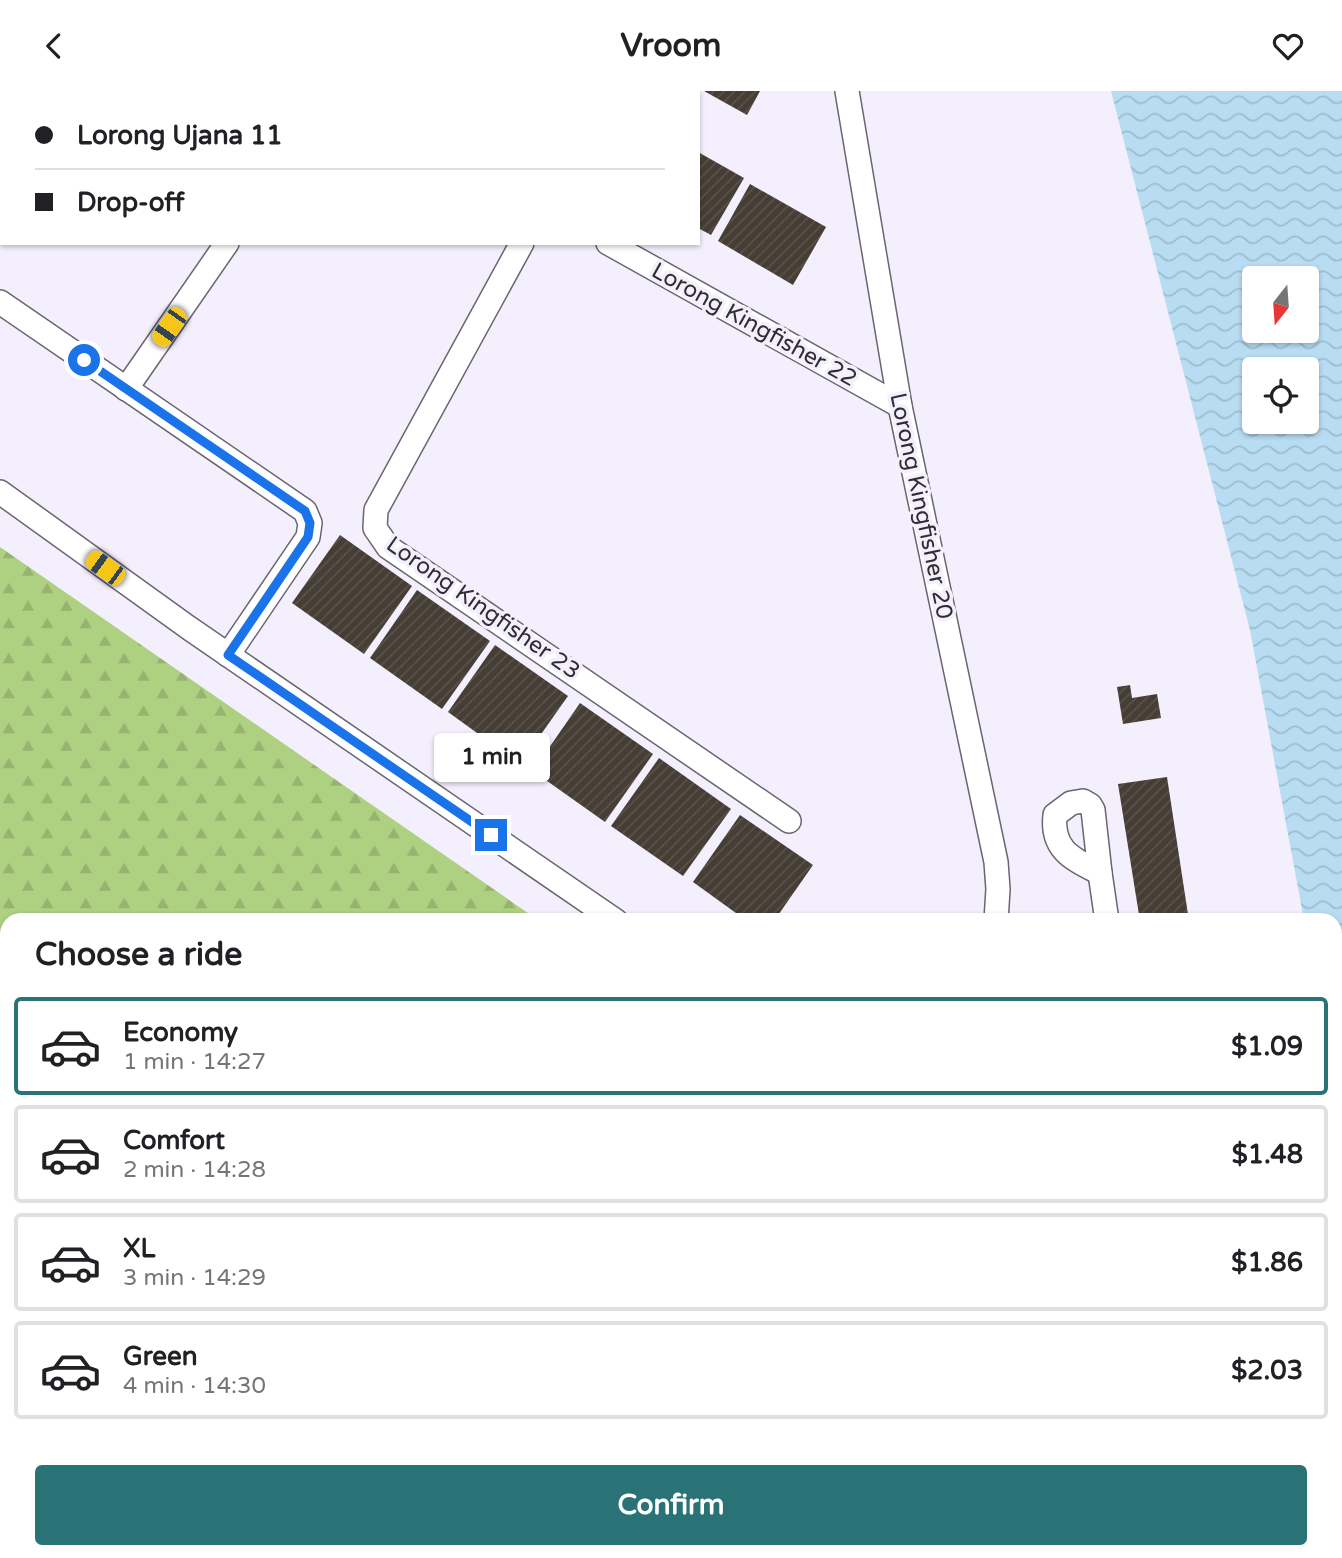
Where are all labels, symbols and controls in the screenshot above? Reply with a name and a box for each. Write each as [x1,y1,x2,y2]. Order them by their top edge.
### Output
icon: back [35,27,73,65]
text: Vroom [621,27,721,65]
icon: heart [1269,27,1307,65]
text: Lorong Ujana 11 [77,120,283,151]
text: Drop-off [77,187,184,218]
street label: Lorong Kingfisher 22 [647,257,861,393]
north arrow [1242,266,1320,343]
map controls [1242,266,1319,434]
car [149,304,190,350]
route start [68,344,100,376]
button: locate [1242,357,1319,434]
street label: Lorong Kingfisher 20 [883,390,959,622]
street label: Lorong Kingfisher 23 [381,531,585,685]
car [82,547,129,589]
callout: 1 min [433,733,549,783]
text: 1 min [461,743,523,771]
route end [475,819,507,851]
text: Choose a ride [35,936,242,974]
icon: car [39,1015,102,1078]
text: Economy [123,1017,238,1048]
text: $1.09 [1231,1031,1303,1062]
text: 1 min · 14:27 [123,1048,266,1076]
icon: car [39,1123,102,1186]
text: Comfort [123,1125,225,1156]
text: $1.48 [1232,1139,1303,1170]
text: 2 min · 14:28 [123,1156,266,1184]
icon: car [39,1231,102,1294]
text: XL [123,1233,155,1264]
text: $1.86 [1231,1247,1303,1278]
text: 3 min · 14:29 [123,1264,266,1292]
icon: car [39,1339,102,1402]
text: Green [123,1341,198,1372]
text: $2.03 [1231,1355,1303,1386]
text: 4 min · 14:30 [123,1372,266,1400]
button: Confirm [35,1465,1307,1545]

